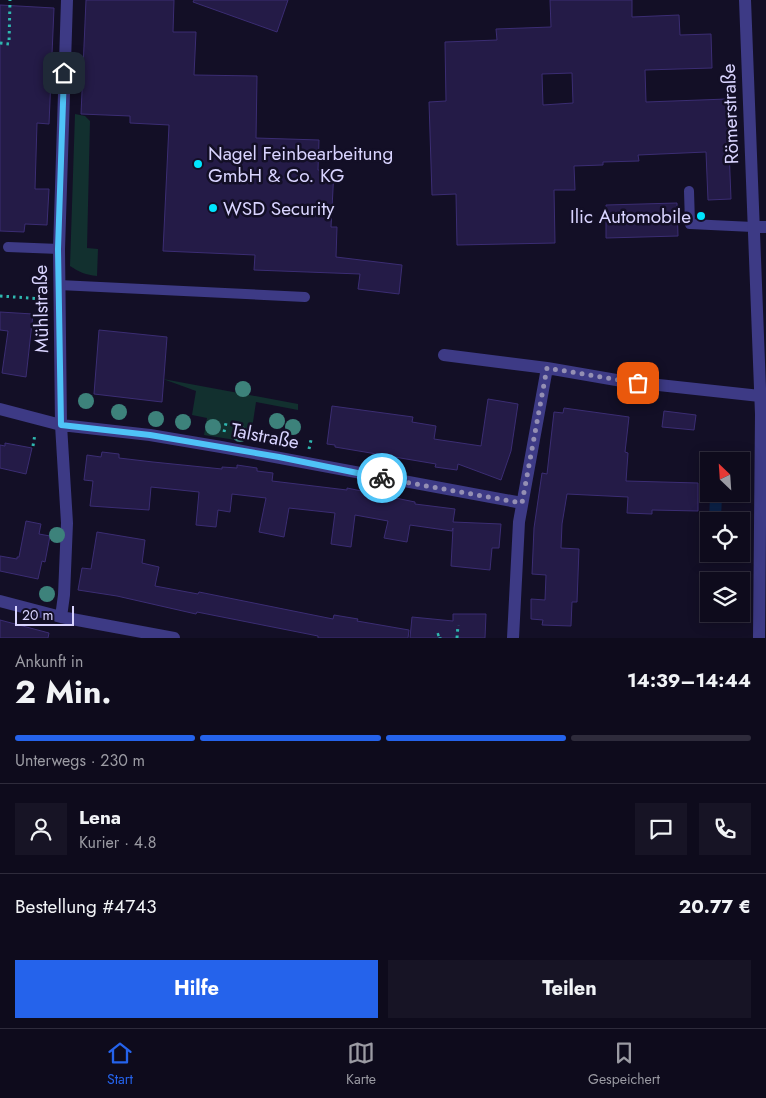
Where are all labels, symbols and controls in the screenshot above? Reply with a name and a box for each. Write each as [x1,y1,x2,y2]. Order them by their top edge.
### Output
pin [43,52,85,94]
icon: home [50,59,78,87]
street label: Römerstraße [715,63,745,165]
place label: Nagel Feinbearbeitung GmbH & Co. KG [208,140,393,189]
marker: Nagel Feinbearbeitung GmbH & Co. KG [192,158,204,170]
place label: WSD Security [223,195,335,222]
marker: WSD Security [207,202,219,214]
place label: Ilic Automobile [570,203,691,230]
marker: Ilic Automobile [695,210,707,222]
street label: Mühlstraße [27,265,55,353]
pin [617,362,659,404]
icon: bag [624,369,652,397]
street label: Talstraße [229,416,302,456]
north arrow [700,452,750,502]
map controls [700,452,750,622]
courier [357,453,407,503]
icon: bike [368,464,396,492]
button: locate [700,512,750,562]
button: layers [700,572,750,622]
scale bar [15,603,74,626]
text: 20 m [22,605,54,625]
text: Ankunft in [15,650,83,673]
text: 14:39–14:44 [627,667,751,694]
text: 2 Min. [15,669,112,715]
text: Unterwegs · 230 m [15,749,145,772]
button: person [15,803,67,855]
button: chat [635,803,687,855]
button: phone [699,803,751,855]
text: Lena [79,804,121,831]
text: Kurier · 4.8 [79,831,157,854]
text: Bestellung #4743 [15,893,157,920]
text: 20.77 € [679,893,751,920]
button: Hilfe [15,960,378,1018]
button: Teilen [388,960,751,1018]
tab: Start [106,1039,134,1089]
tab: Karte [346,1039,376,1089]
tab: Gespeichert [588,1039,660,1089]

